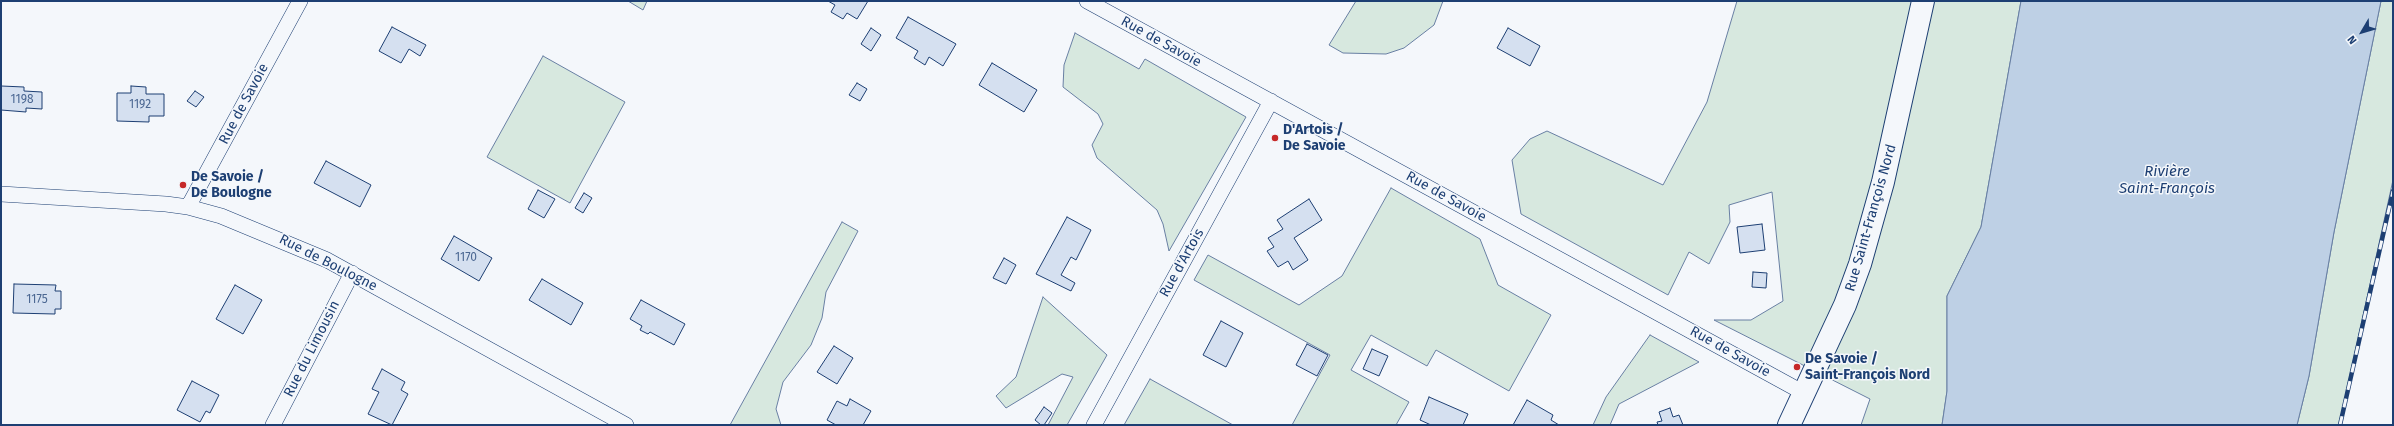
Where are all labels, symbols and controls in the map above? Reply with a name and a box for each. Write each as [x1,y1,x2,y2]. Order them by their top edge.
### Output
north arrow [2342,12,2382,52]
street label: Rue de Savoie [1118,13,1204,71]
text: N [2345,33,2360,47]
street label: Rue de Savoie [216,61,272,147]
house number: 1198 [10,93,34,107]
house number: 1192 [129,98,151,112]
place label: D'Artois / De Savoie [1283,122,1346,154]
marker: D'Artois / De Savoie [1270,133,1280,143]
street label: Rue Saint-François Nord [1842,142,1900,294]
water label: Rivière Saint-François [2119,163,2215,198]
street label: Rue de Savoie [1403,168,1489,226]
place label: De Savoie / De Boulogne [191,169,272,202]
marker: De Savoie / De Boulogne [178,180,188,190]
street label: Rue d'Artois [1156,226,1208,300]
street label: Rue de Boulogne [276,231,380,295]
house number: 1170 [455,251,477,265]
house number: 1175 [26,293,48,307]
street label: Rue du Limousin [280,298,344,400]
street label: Rue de Savoie [1687,323,1773,381]
place label: De Savoie / Saint-François Nord [1805,351,1930,384]
marker: De Savoie / Saint-François Nord [1792,362,1802,372]

